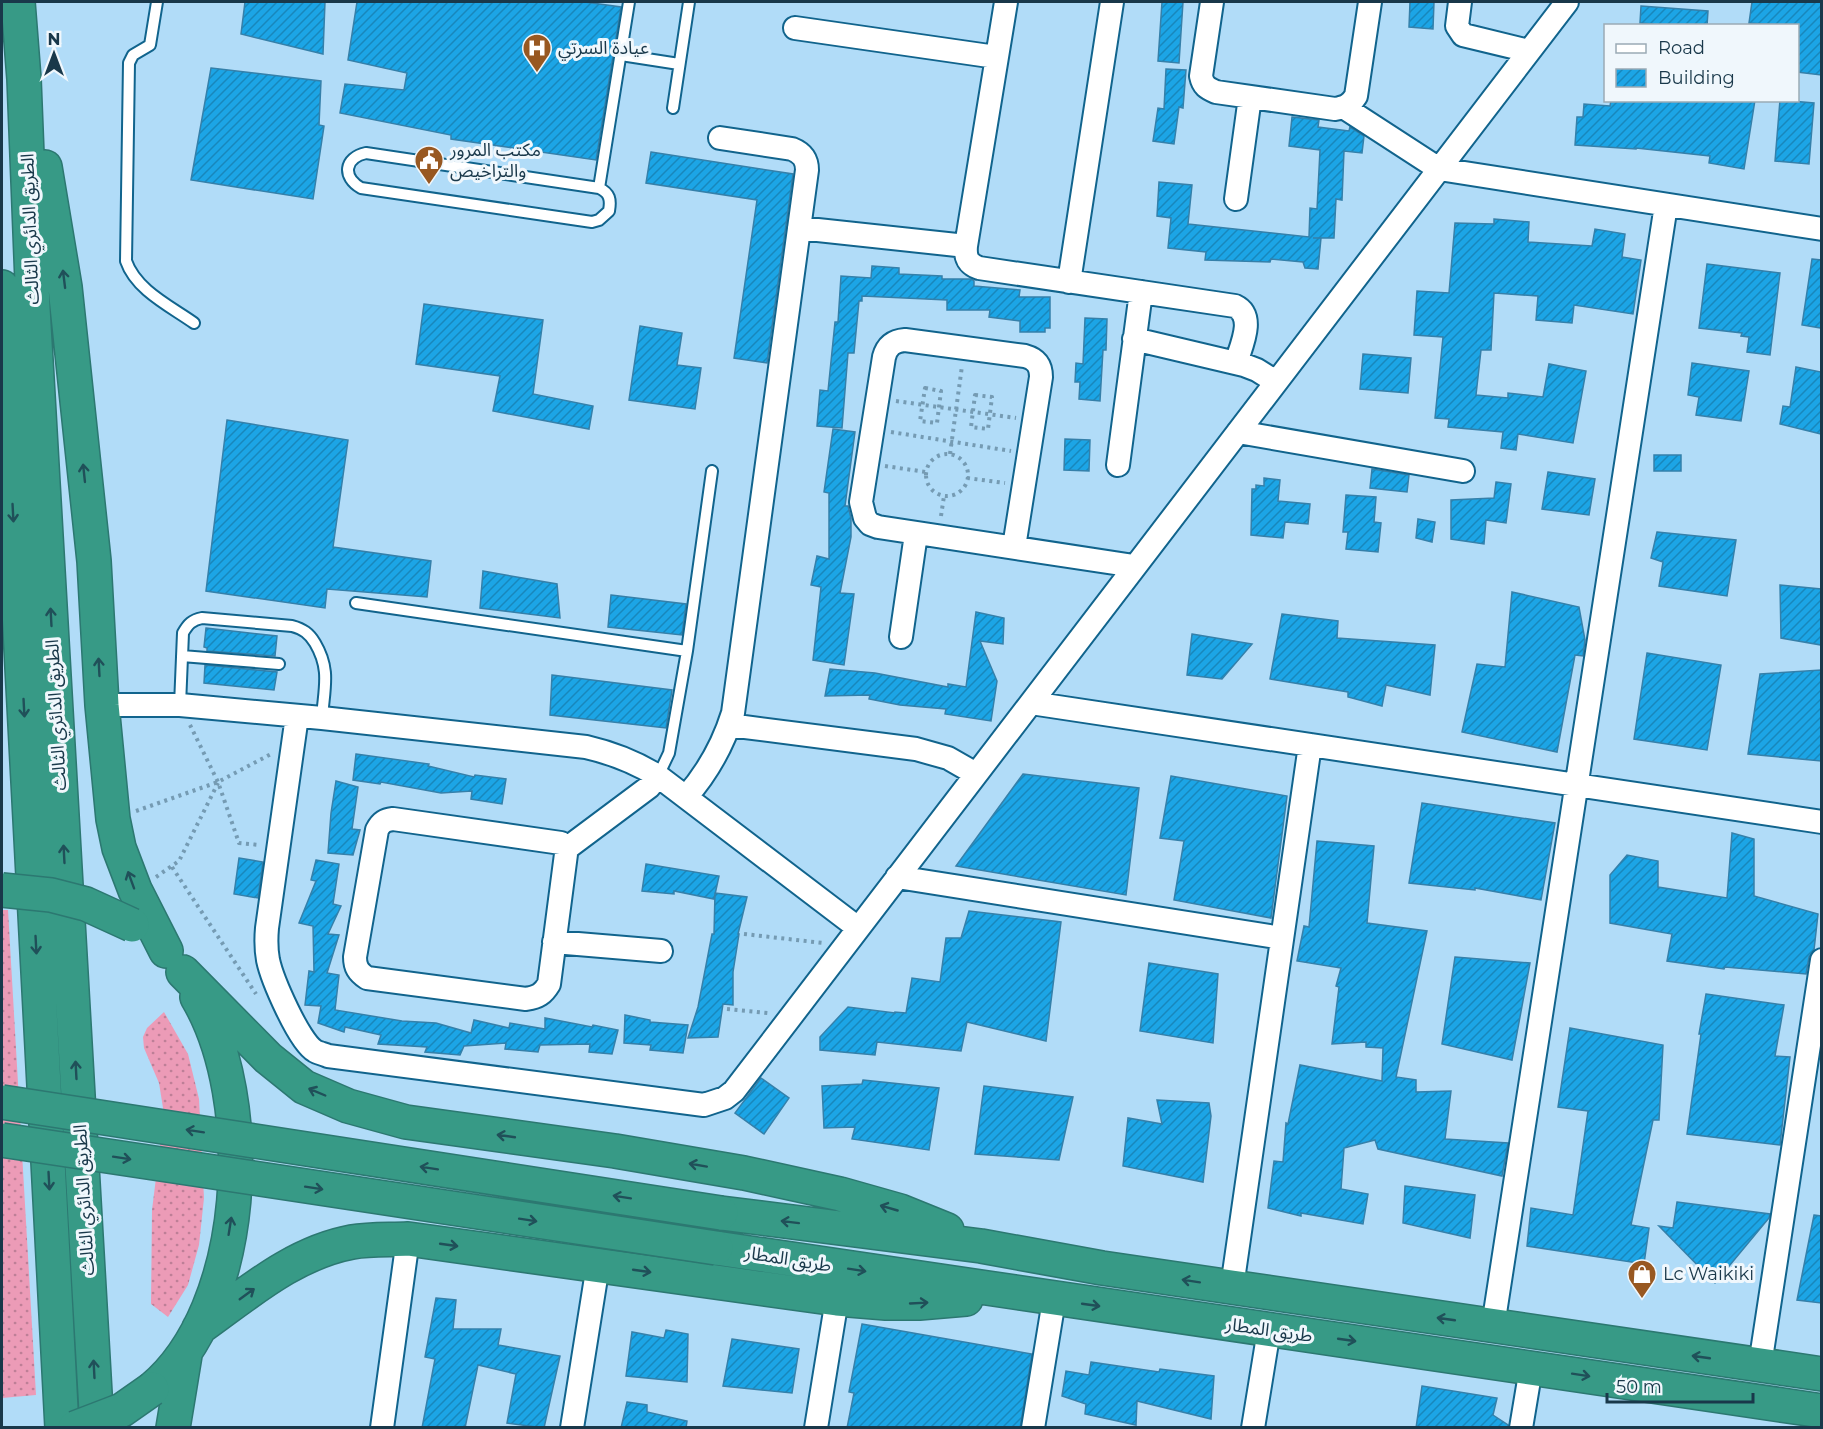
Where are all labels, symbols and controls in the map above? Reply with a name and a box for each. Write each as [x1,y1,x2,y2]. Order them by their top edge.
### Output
north arrow [24,24,84,84]
legend [1604,24,1799,102]
text: N [48,30,60,49]
hospital icon: عيادة السرتي [521,32,553,74]
place label: عيادة السرتي [558,37,649,61]
text: Road [1658,37,1705,59]
text: Building [1658,67,1735,89]
place label: مكتب المرور والتراخيص [449,139,541,182]
public building icon: مكتب المرور والتراخيص [413,144,445,186]
street label: الطريق الدائري الثالث [16,153,46,305]
one-way arrow [58,269,69,289]
one-way arrow [78,463,89,483]
one-way arrow [8,503,19,523]
one-way arrow [45,608,56,628]
street label: الطريق الدائري الثالث [41,639,73,791]
one-way arrow [94,658,105,678]
one-way arrow [18,697,29,717]
one-way arrow [58,844,69,864]
one-way arrow [124,871,135,890]
one-way arrow [31,934,42,954]
one-way arrow [71,1060,82,1080]
one-way arrow [308,1086,326,1097]
street label: الطريق الدائري الثالث [69,1124,101,1276]
one-way arrow [186,1126,205,1137]
one-way arrow [496,1130,516,1141]
one-way arrow [111,1153,131,1164]
one-way arrow [689,1159,709,1170]
one-way arrow [420,1162,440,1173]
one-way arrow [43,1171,54,1191]
one-way arrow [304,1182,324,1193]
one-way arrow [613,1192,632,1203]
one-way arrow [879,1201,898,1213]
one-way arrow [518,1214,537,1225]
one-way arrow [781,1216,801,1227]
one-way arrow [225,1217,236,1237]
one-way arrow [438,1239,458,1250]
street label: طريق المطار [742,1241,833,1277]
shop icon: Lc Waikiki [1626,1258,1658,1300]
place label: Lc Waikiki [1663,1263,1754,1285]
one-way arrow [846,1264,866,1275]
one-way arrow [632,1266,651,1277]
one-way arrow [1182,1275,1201,1286]
one-way arrow [238,1288,254,1300]
one-way arrow [908,1297,928,1308]
one-way arrow [1081,1299,1100,1310]
street label: طريق المطار [1223,1313,1314,1347]
one-way arrow [1437,1314,1456,1325]
one-way arrow [1336,1335,1356,1346]
one-way arrow [1692,1351,1712,1362]
one-way arrow [88,1360,99,1380]
scale bar [1607,1366,1752,1404]
one-way arrow [1571,1370,1590,1381]
text: 50 m [1616,1376,1662,1398]

